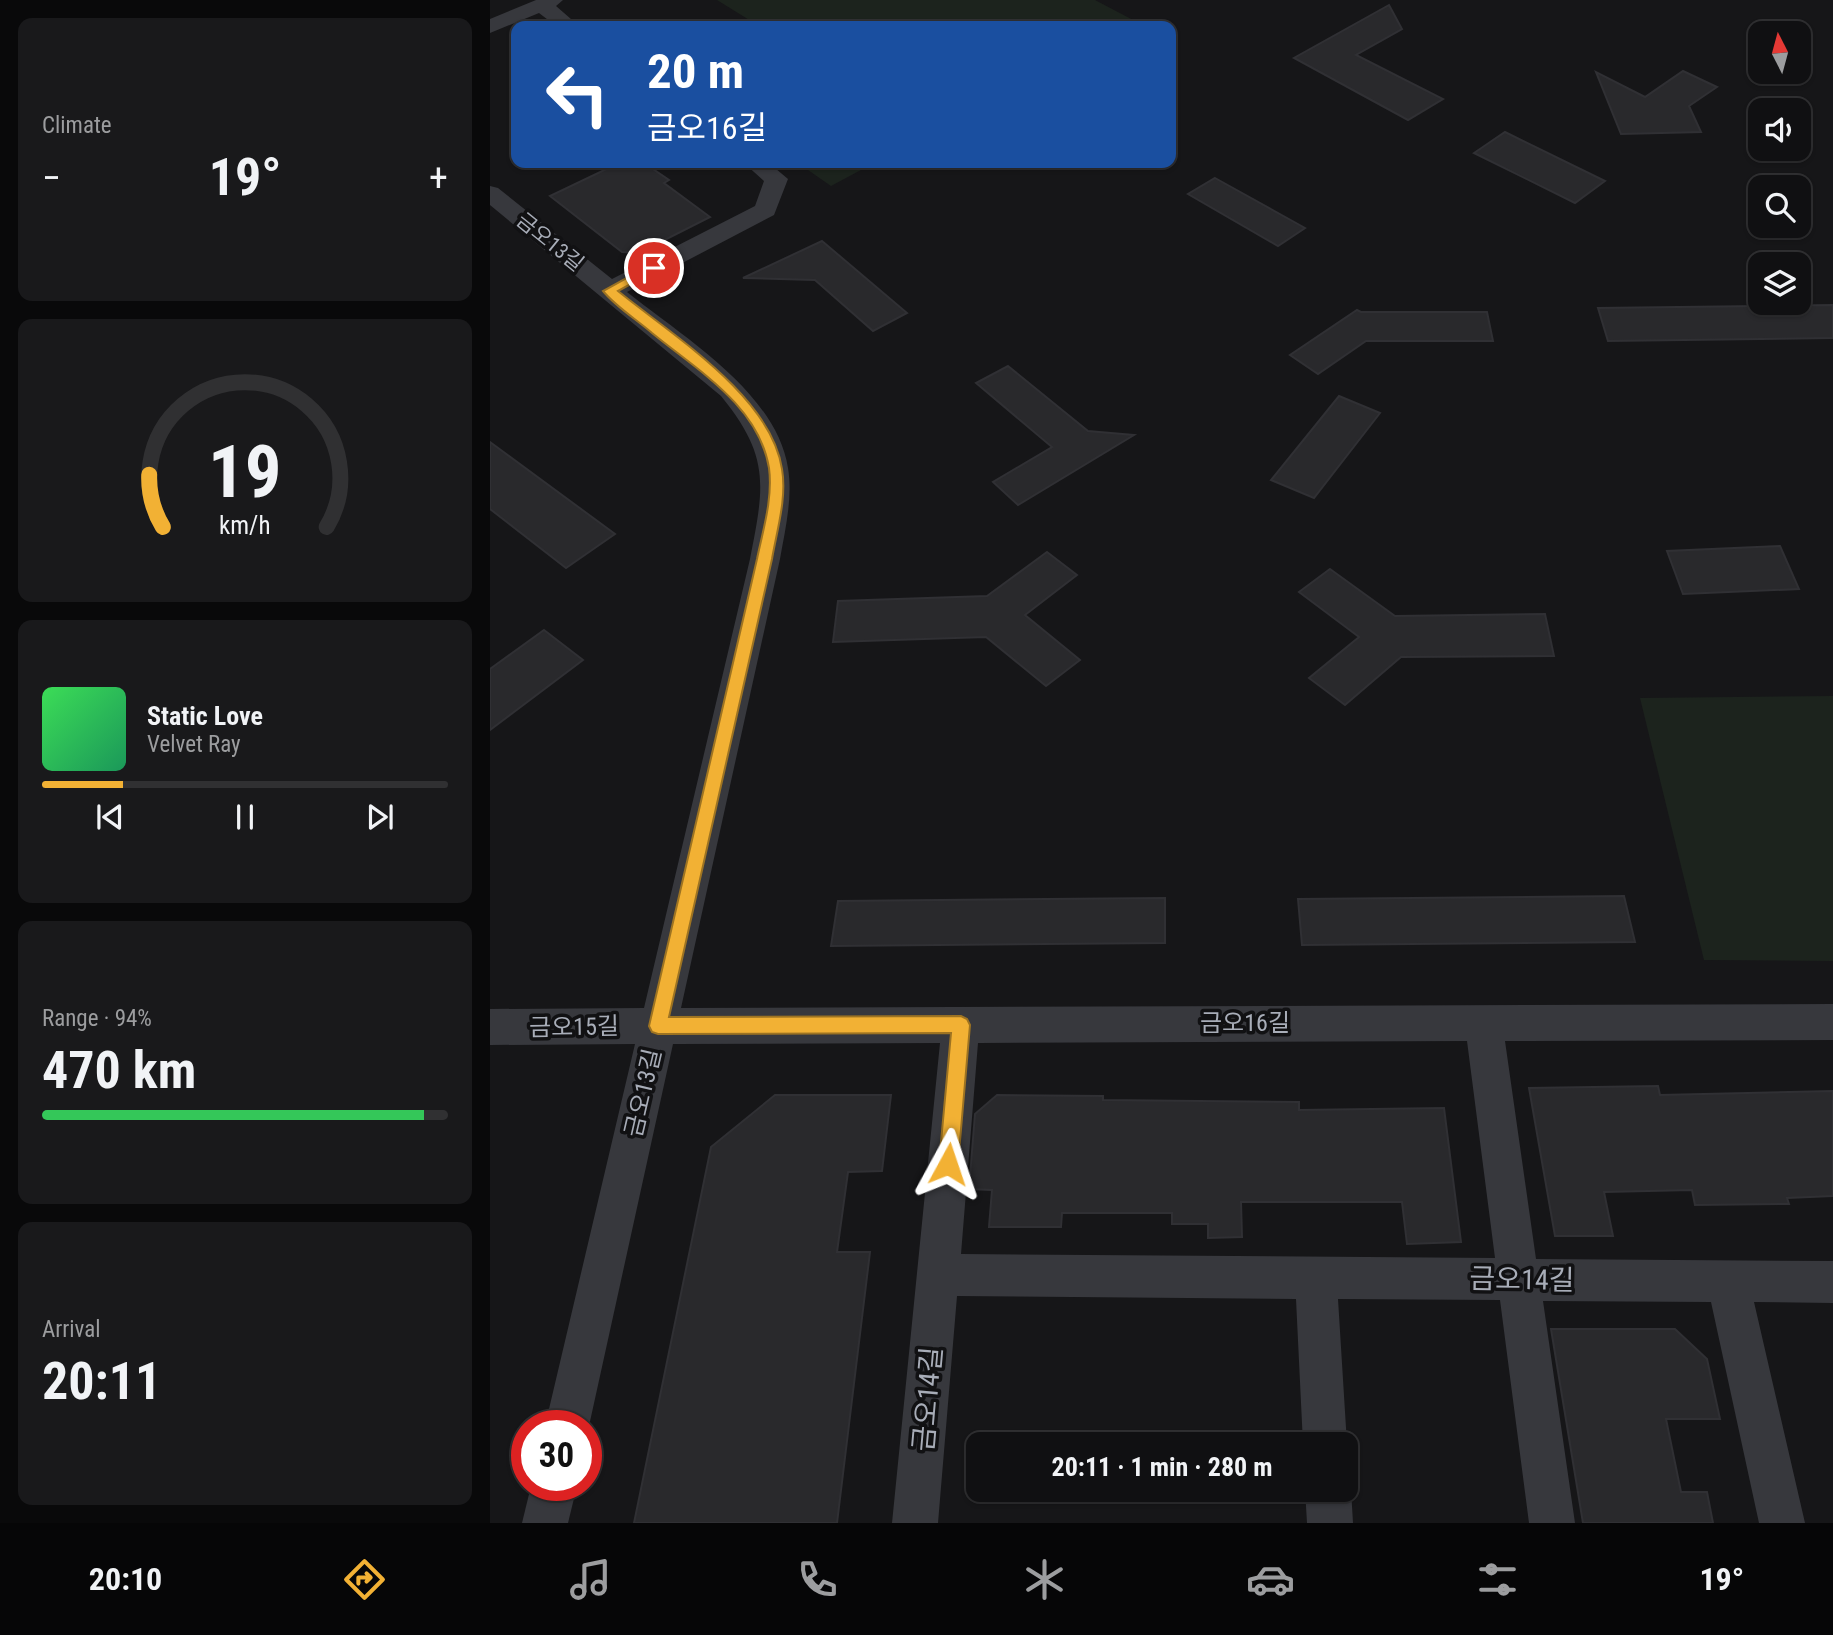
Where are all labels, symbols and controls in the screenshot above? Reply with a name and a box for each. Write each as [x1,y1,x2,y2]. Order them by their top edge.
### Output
north arrow [1748,21,1811,84]
map controls [1748,21,1811,315]
text: 20 m [647,43,744,100]
icon: left [532,49,623,140]
button: sound [1748,98,1811,161]
text: 금오16길 [647,109,767,147]
text: Climate [42,112,112,139]
text: 19° [209,147,281,208]
text: − [42,156,61,200]
text: + [429,156,448,200]
button: search [1748,175,1811,238]
street label: 금오13길 [512,208,588,276]
pin [624,238,684,298]
icon: arrive [635,249,673,287]
button: layers [1748,252,1811,315]
text: 19 [208,429,282,515]
text: km/h [219,510,271,539]
text: Static Love [147,701,263,731]
text: Velvet Ray [147,731,241,758]
icon: previous [91,798,129,836]
icon: pause [226,798,264,836]
icon: next [361,798,399,836]
text: Range · 94% [42,1005,152,1032]
street label: 금오16길 [1200,1009,1290,1037]
street label: 금오15길 [529,1012,619,1042]
text: 470 km [42,1040,196,1101]
street label: 금오13길 [619,1046,667,1140]
position arrow [911,1127,985,1201]
street label: 금오14길 [1469,1262,1575,1297]
text: Arrival [42,1316,101,1343]
street label: 금오14길 [906,1345,949,1453]
text: 20:11 [42,1351,161,1412]
speed limit sign: 30 [511,1410,602,1501]
text: 20:11 · 1 min · 280 m [1052,1452,1272,1482]
icon: directions [340,1555,389,1604]
icon: music [566,1555,615,1604]
icon: phone [793,1555,842,1604]
icon: climate [1020,1555,1069,1604]
icon: car [1246,1555,1295,1604]
icon: filters [1473,1555,1522,1604]
text: 20:10 [89,1560,162,1598]
text: 19° [1699,1560,1744,1598]

